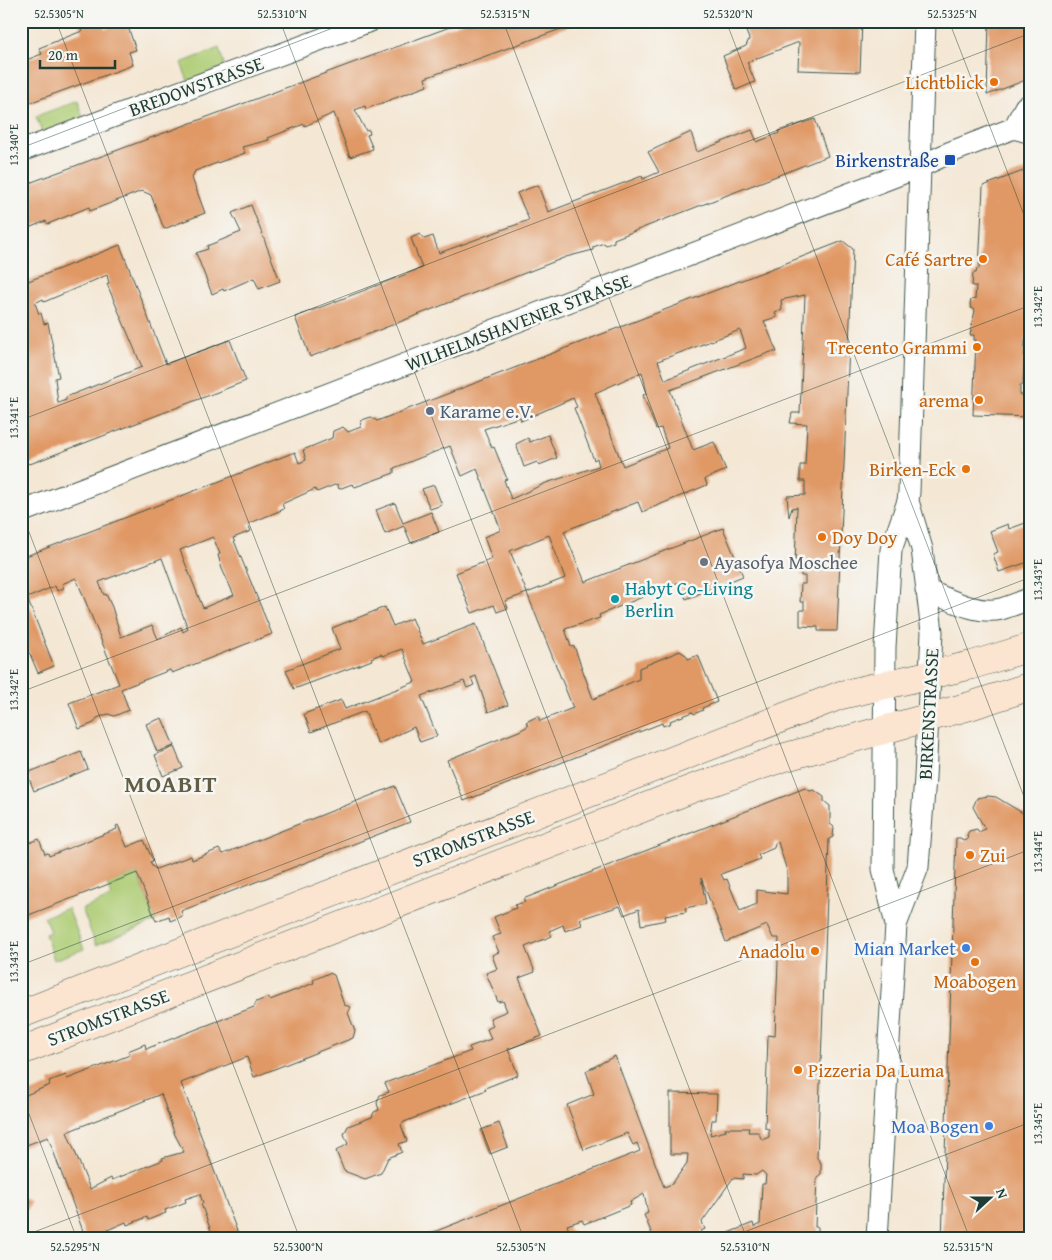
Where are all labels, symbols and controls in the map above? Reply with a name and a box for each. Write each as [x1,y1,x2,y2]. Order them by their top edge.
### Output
text: 52.5305°N [34,5,84,22]
text: 52.5310°N [257,5,307,22]
text: 52.5315°N [480,5,530,22]
text: 52.5320°N [703,5,753,22]
text: 52.5325°N [927,5,977,22]
scale bar [40,38,115,70]
text: 20 m [48,44,79,65]
street label: BREDOWSTRASSE [125,49,267,123]
place label: Lichtblick [906,68,984,96]
marker: Lichtblick [988,76,1000,88]
text: 13.340°E [5,124,22,166]
place label: Birkenstraße [835,146,939,174]
marker: Birkenstraße [943,153,957,167]
place label: Café Sartre [885,245,973,273]
marker: Café Sartre [977,253,989,265]
street label: WILHELMSHAVENER STRASSE [401,266,635,378]
text: 13.342°E [1029,286,1046,328]
place label: Trecento Grammi [827,333,967,361]
marker: Trecento Grammi [971,341,983,353]
place label: arema [919,386,969,414]
marker: arema [973,394,985,406]
text: 13.341°E [5,397,22,439]
place label: Karame e.V. [440,397,534,425]
marker: Karame e.V. [424,405,436,417]
place label: Birken-Eck [869,455,956,483]
marker: Birken-Eck [960,463,972,475]
place label: Doy Doy [832,523,898,551]
marker: Doy Doy [816,531,828,543]
place label: Ayasofya Moschee [714,548,858,576]
marker: Ayasofya Moschee [698,556,710,568]
text: 13.343°E [1029,559,1046,601]
place label: Habyt Co-Living Berlin [625,574,753,624]
marker: Habyt Co-Living Berlin [609,593,621,605]
street label: BIRKENSTRASSE [911,647,945,780]
text: 13.342°E [5,669,22,711]
district label: MOABIT [124,766,218,801]
street label: STROMSTRASSE [408,802,538,874]
text: 13.344°E [1029,831,1046,873]
place label: Zui [980,841,1006,869]
marker: Zui [964,849,976,861]
place label: Mian Market [854,934,956,962]
place label: Anadolu [738,937,806,965]
text: 13.343°E [5,941,22,983]
marker: Mian Market [960,942,972,954]
marker: Anadolu [809,945,821,957]
marker: Moabogen [969,956,981,968]
place label: Moabogen [934,967,1017,995]
street label: STROMSTRASSE [43,981,173,1053]
place label: Pizzeria Da Luma [808,1056,944,1084]
marker: Pizzeria Da Luma [792,1064,804,1076]
text: 13.345°E [1029,1103,1046,1145]
place label: Moa Bogen [891,1112,979,1140]
marker: Moa Bogen [983,1120,995,1132]
north arrow [964,1172,1014,1222]
text: N [991,1185,1013,1202]
text: 52.5295°N [50,1238,100,1255]
text: 52.5300°N [273,1238,323,1255]
text: 52.5305°N [496,1238,546,1255]
text: 52.5310°N [720,1238,770,1255]
text: 52.5315°N [943,1238,993,1255]

